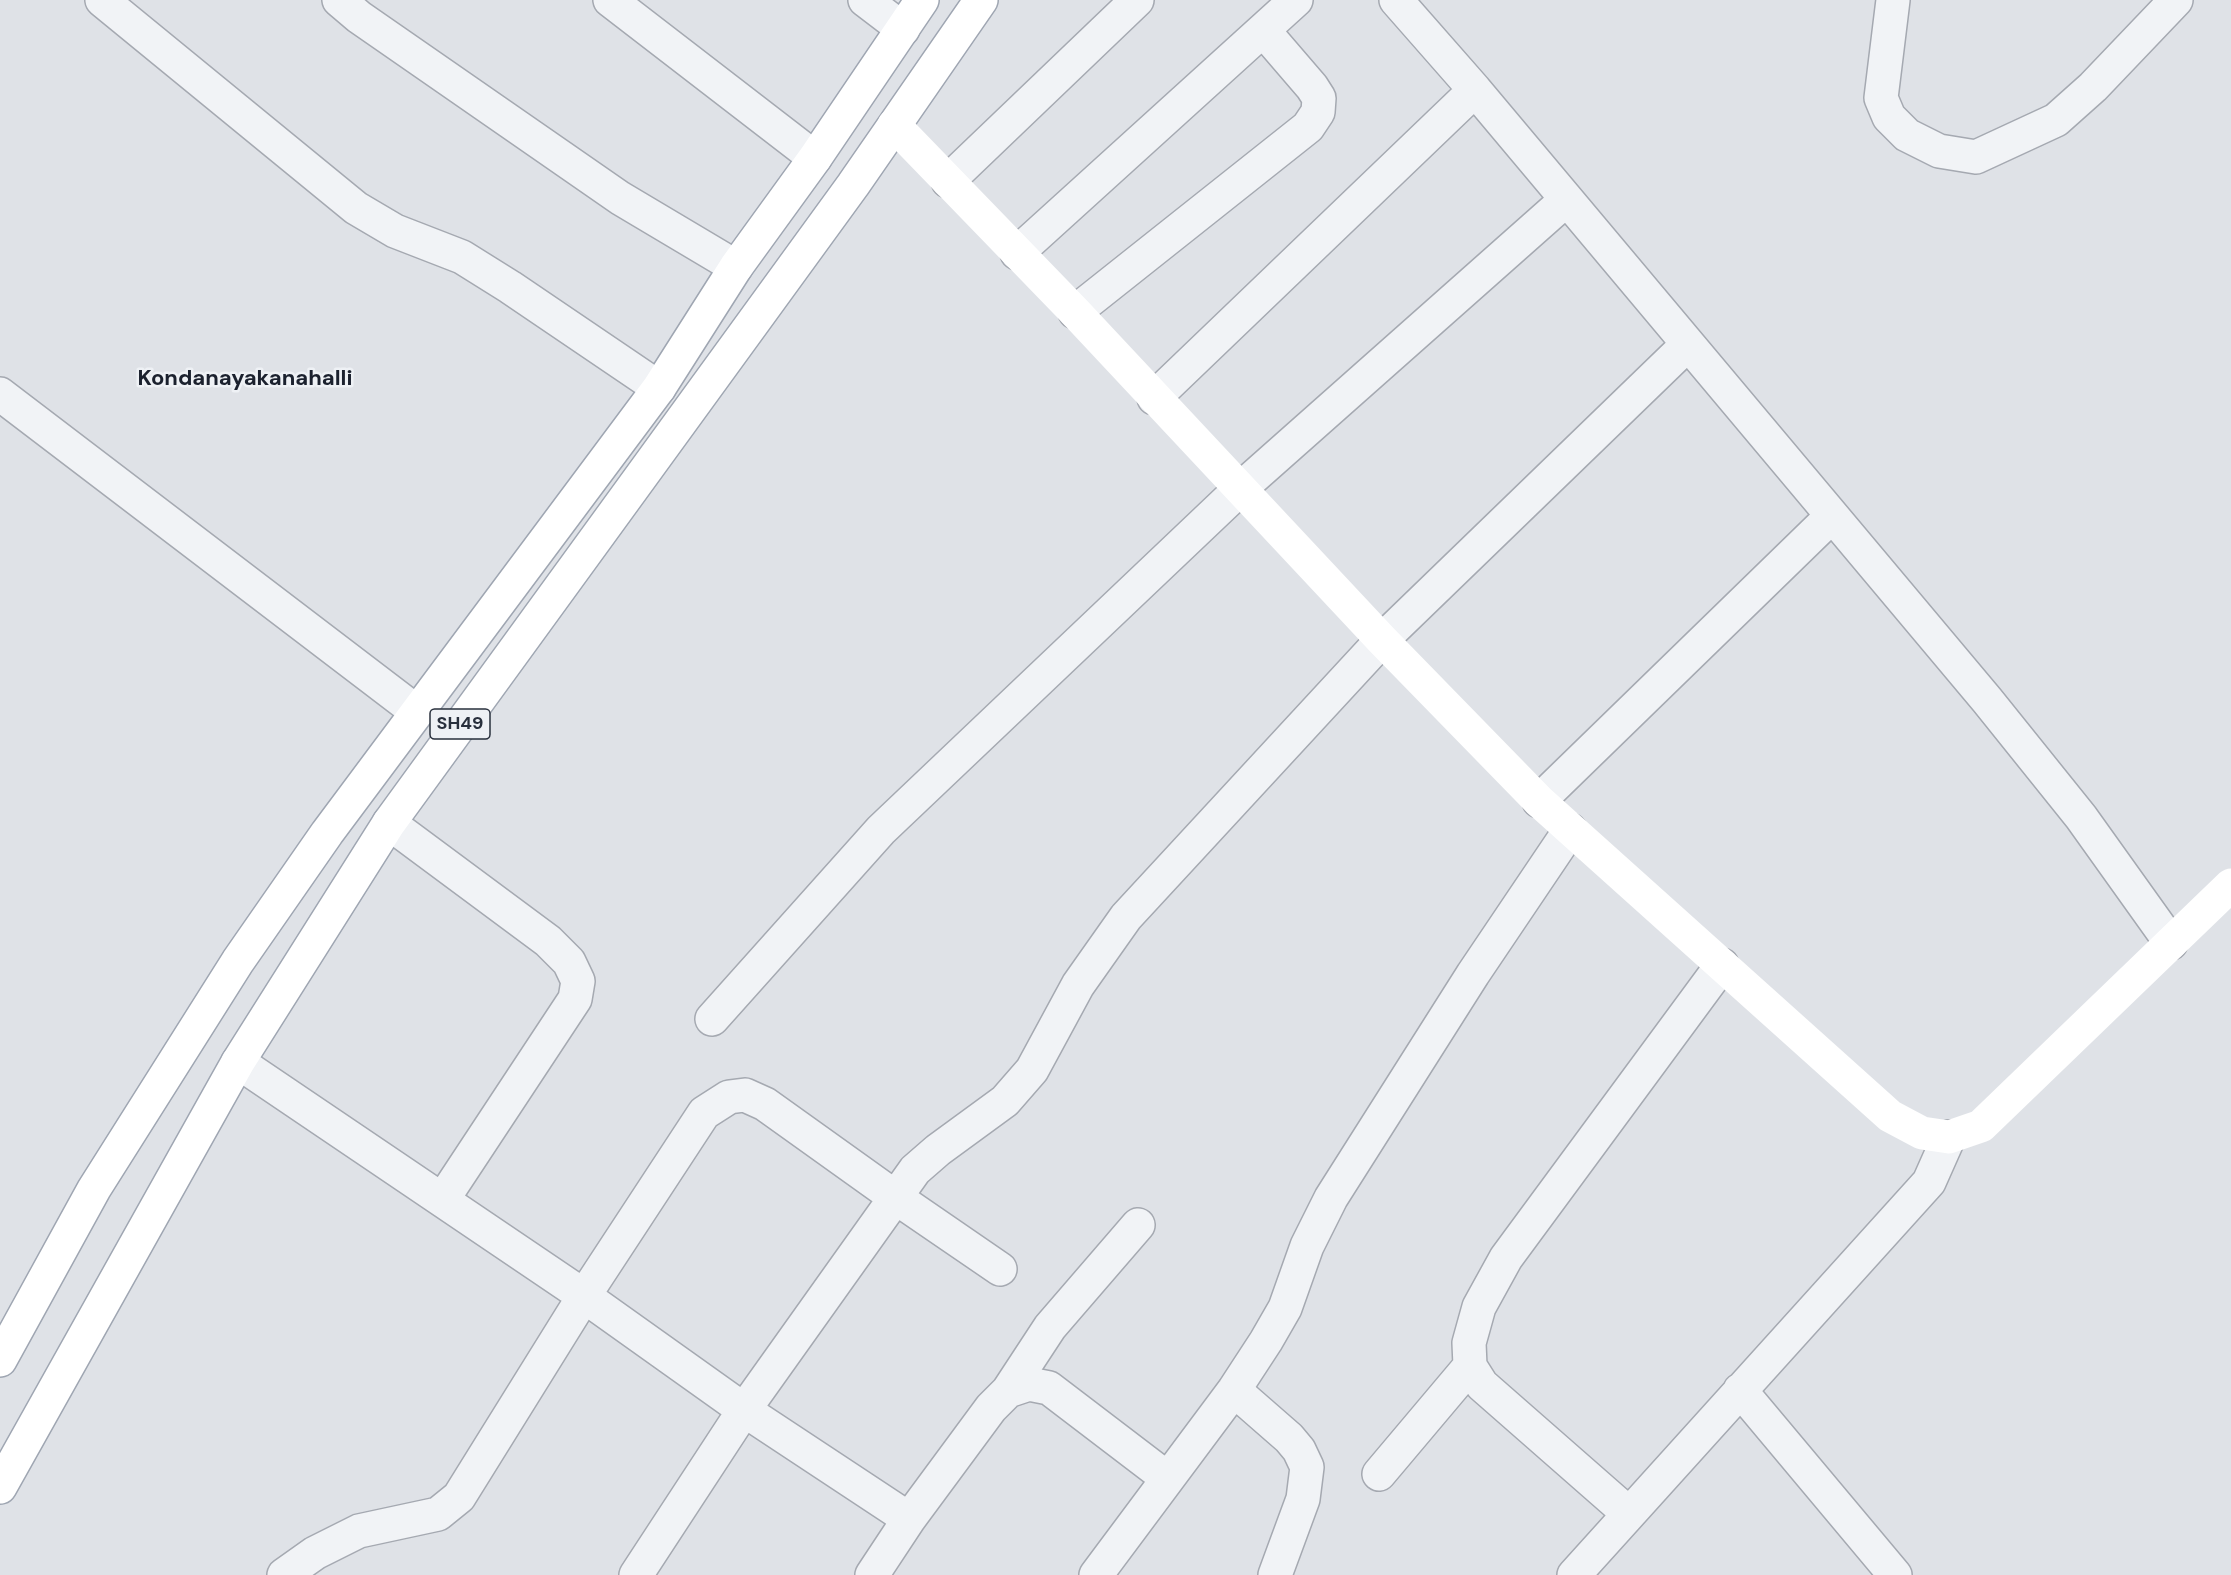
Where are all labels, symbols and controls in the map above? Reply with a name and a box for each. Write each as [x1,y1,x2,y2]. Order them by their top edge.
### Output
district label: Kondanayakanahalli [138,366,352,392]
road number: SH49 [430,709,490,739]

